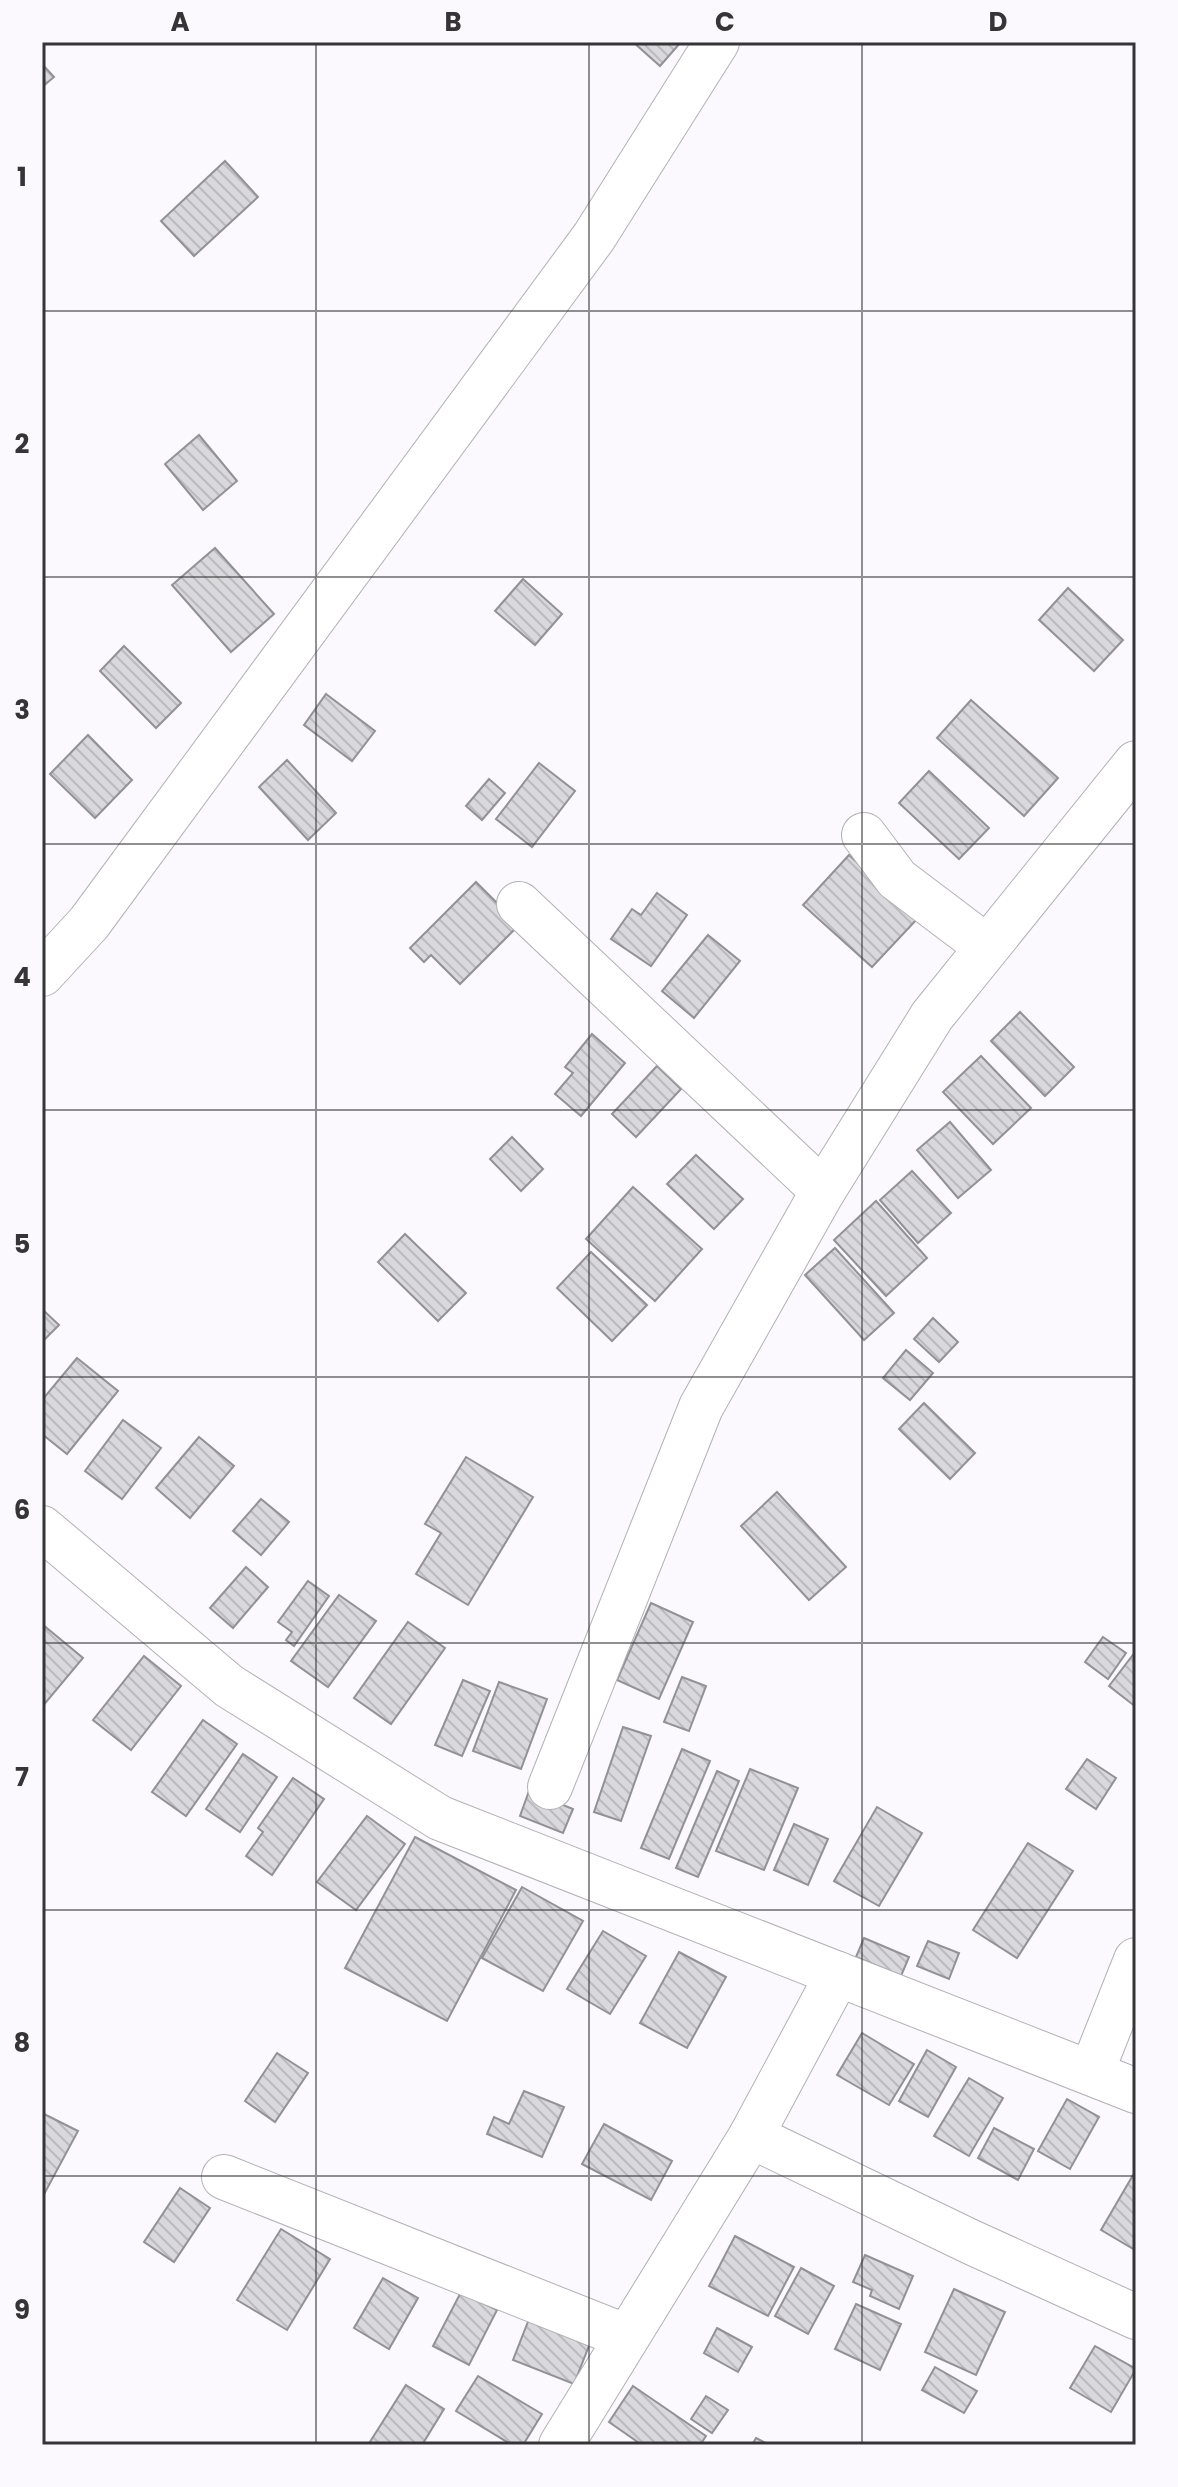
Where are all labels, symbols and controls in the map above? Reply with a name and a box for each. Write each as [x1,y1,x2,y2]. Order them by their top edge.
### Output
text: A [170,4,190,40]
text: B [444,4,462,40]
text: C [715,4,735,40]
text: D [989,4,1008,40]
text: 1 [17,159,27,195]
text: 2 [15,426,30,462]
text: 3 [14,692,30,728]
text: 4 [13,959,31,995]
text: 5 [14,1226,30,1262]
text: 6 [14,1492,30,1528]
text: 7 [15,1759,29,1795]
text: 8 [14,2025,30,2061]
text: 9 [14,2292,30,2328]

